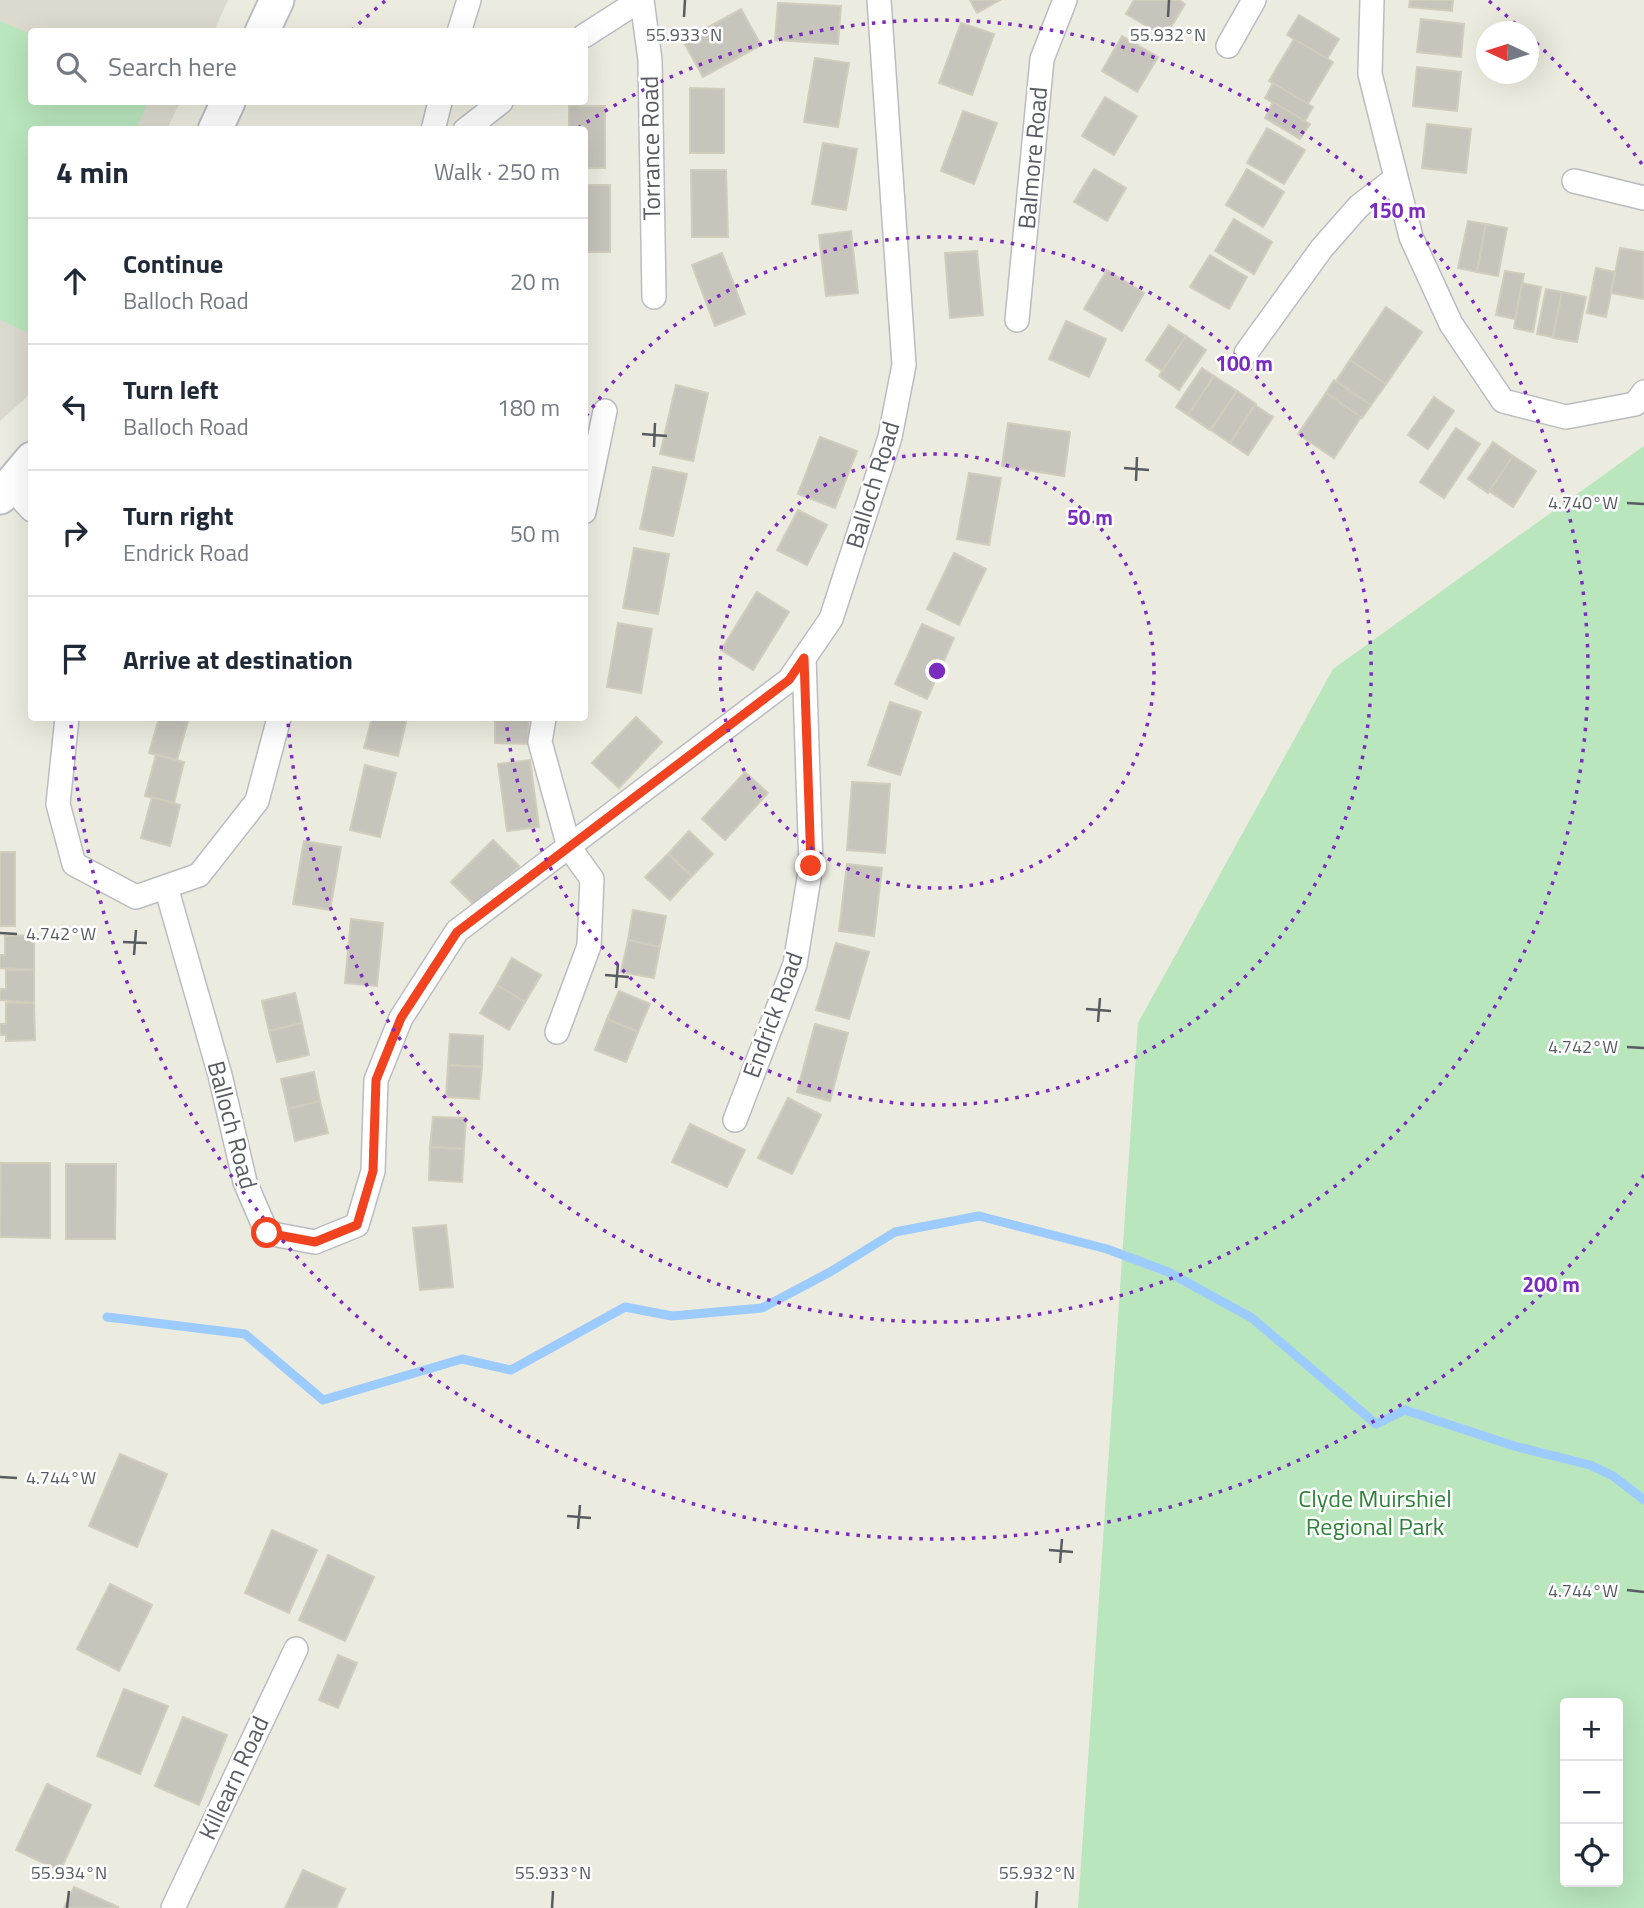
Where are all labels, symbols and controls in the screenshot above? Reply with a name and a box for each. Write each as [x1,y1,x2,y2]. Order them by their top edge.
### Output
text: 55.933°N [646,21,722,48]
text: 55.932°N [1130,21,1206,48]
north arrow [1476,21,1539,84]
search box [28,28,588,105]
text: Search here [108,47,237,86]
icon: search [52,48,90,86]
street label: Torrance Road [631,76,669,220]
street label: Balmore Road [1008,85,1056,230]
text: 4 min [56,149,129,195]
text: Walk · 250 m [434,154,560,189]
text: 150 m [1368,194,1426,226]
text: Continue [123,244,223,283]
icon: ahead [56,262,94,300]
text: 20 m [510,264,560,299]
text: Balloch Road [123,283,249,318]
text: 100 m [1215,347,1273,379]
text: Turn left [123,370,218,409]
icon: left [56,388,94,426]
text: 180 m [497,390,560,425]
text: Balloch Road [123,409,249,444]
street label: Balloch Road [836,417,908,553]
text: 4.740°W [1548,489,1618,516]
text: Turn right [123,496,234,535]
text: 50 m [1067,501,1113,533]
icon: right [56,514,94,552]
text: 50 m [510,516,560,551]
text: Endrick Road [123,535,249,570]
icon: arrive [56,640,94,678]
text: Arrive at destination [123,640,353,679]
centre of rings [925,659,949,683]
route end [795,850,826,881]
text: 4.742°W [26,920,96,947]
street label: Endrick Road [733,947,811,1083]
text: 4.742°W [1548,1033,1618,1060]
street label: Balloch Road [199,1057,267,1193]
route start [251,1217,282,1248]
text: 200 m [1522,1268,1580,1300]
text: 4.744°W [26,1464,96,1491]
park label: Clyde Muirshiel Regional Park [1298,1480,1452,1544]
text: 4.744°W [1548,1577,1618,1604]
map controls [1560,1698,1623,1887]
button: + [1560,1698,1623,1761]
street label: Killearn Road [189,1710,277,1845]
button: − [1560,1761,1623,1824]
button: locate [1560,1824,1623,1887]
text: 55.934°N [31,1859,107,1886]
text: 55.933°N [515,1859,591,1886]
text: 55.932°N [999,1859,1075,1886]

